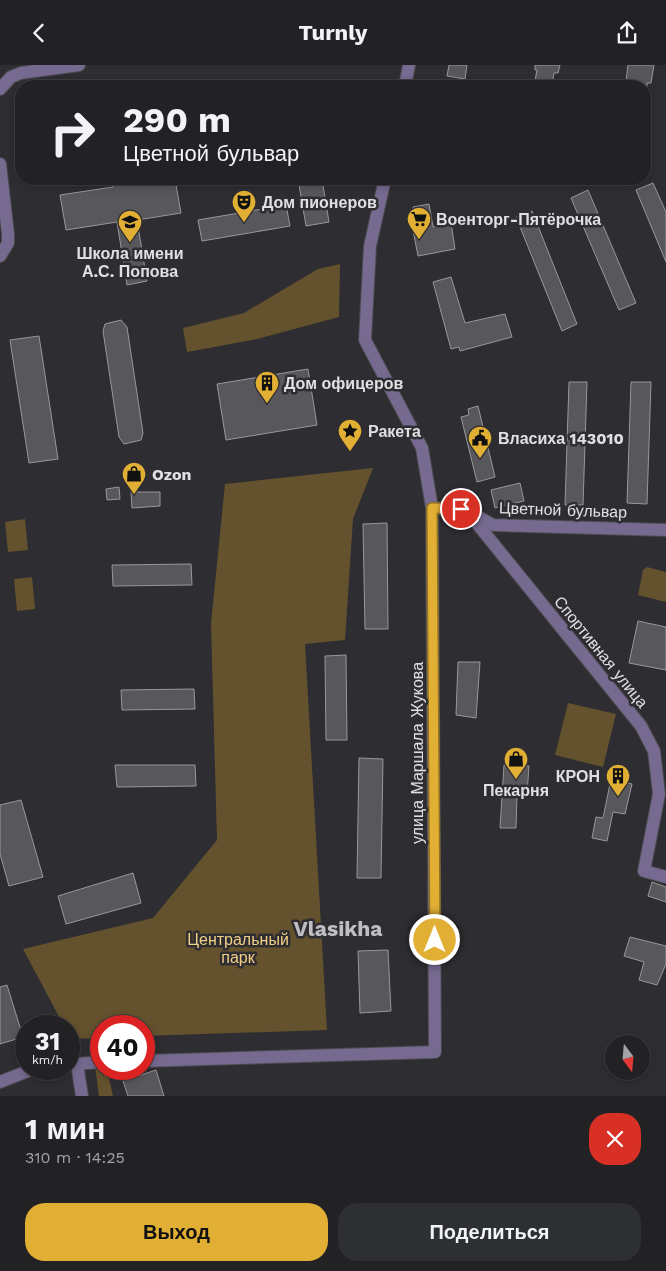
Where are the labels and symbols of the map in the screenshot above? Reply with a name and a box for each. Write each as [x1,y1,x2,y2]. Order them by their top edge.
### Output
theatre icon: Дом пионеров [231,189,257,223]
place label: Дом пионеров [262,193,377,212]
supermarket icon: Военторг-Пятёрочка [406,206,432,240]
school or university icon: Школа имени А.С. Попова [117,209,143,243]
place label: Военторг-Пятёрочка [436,210,601,229]
place label: Школа имени А.С. Попова [77,244,183,281]
building icon: Дом офицеров [254,370,280,404]
place label: Дом офицеров [284,374,403,393]
place icon: Ракета [337,418,363,452]
place label: Ракета [368,422,421,441]
public building icon: Власиха 143010 [467,425,493,459]
place label: Власиха 143010 [498,429,624,448]
shop icon: Ozon [121,461,147,495]
place label: Ozon [152,465,191,484]
pin [440,488,482,530]
street label: Цветной бульвар [499,498,628,522]
street label: Спортивная улица [550,592,652,712]
street label: улица Маршала Жукова [408,662,427,844]
shop icon: Пекарня [503,746,529,780]
building icon: КРОН [605,763,631,797]
place label: КРОН [556,767,600,786]
place label: Пекарня [483,781,549,800]
position arrow [408,913,460,965]
district label: Vlasikha [293,916,383,941]
park label: Центральный парк [187,930,289,967]
speed limit sign: 40 [90,1015,155,1080]
north arrow [605,1035,650,1080]

